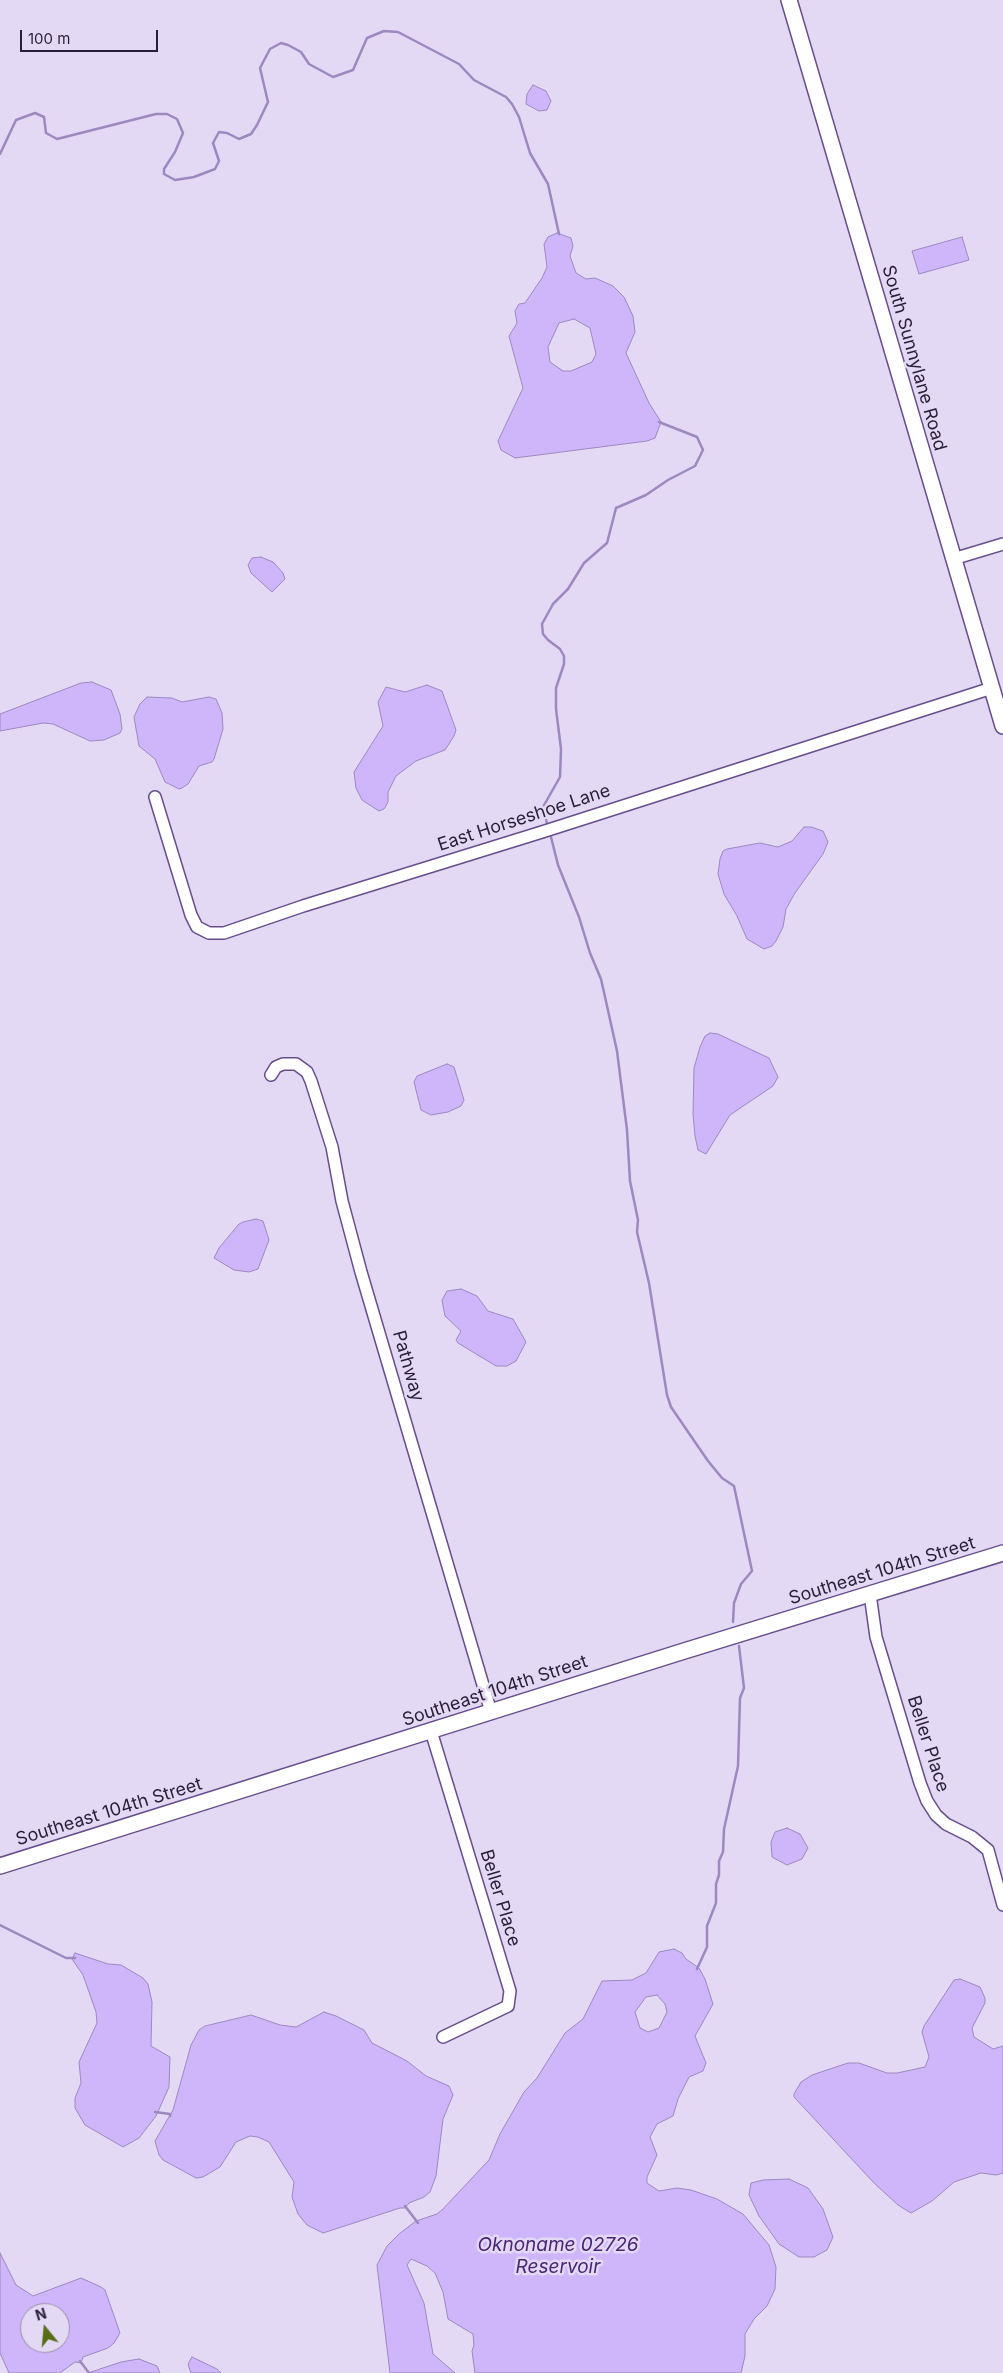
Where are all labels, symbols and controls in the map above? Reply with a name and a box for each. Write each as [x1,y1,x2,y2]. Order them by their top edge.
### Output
scale bar [22,20,160,52]
text: 100 m [28,29,70,48]
street label: South Sunnylane Road [877,263,951,453]
street label: East Horseshoe Lane [435,780,613,856]
street label: Pathway [388,1328,428,1404]
street label: Southeast 104th Street [786,1532,978,1610]
street label: Southeast 104th Street [400,1651,590,1731]
street label: Beller Place [902,1693,954,1795]
street label: Southeast 104th Street [13,1773,205,1851]
street label: Beller Place [475,1847,525,1949]
water label: Oknoname 02726 Reservoir [477,2234,639,2278]
north arrow [20,2303,70,2353]
text: N [33,2304,48,2324]

